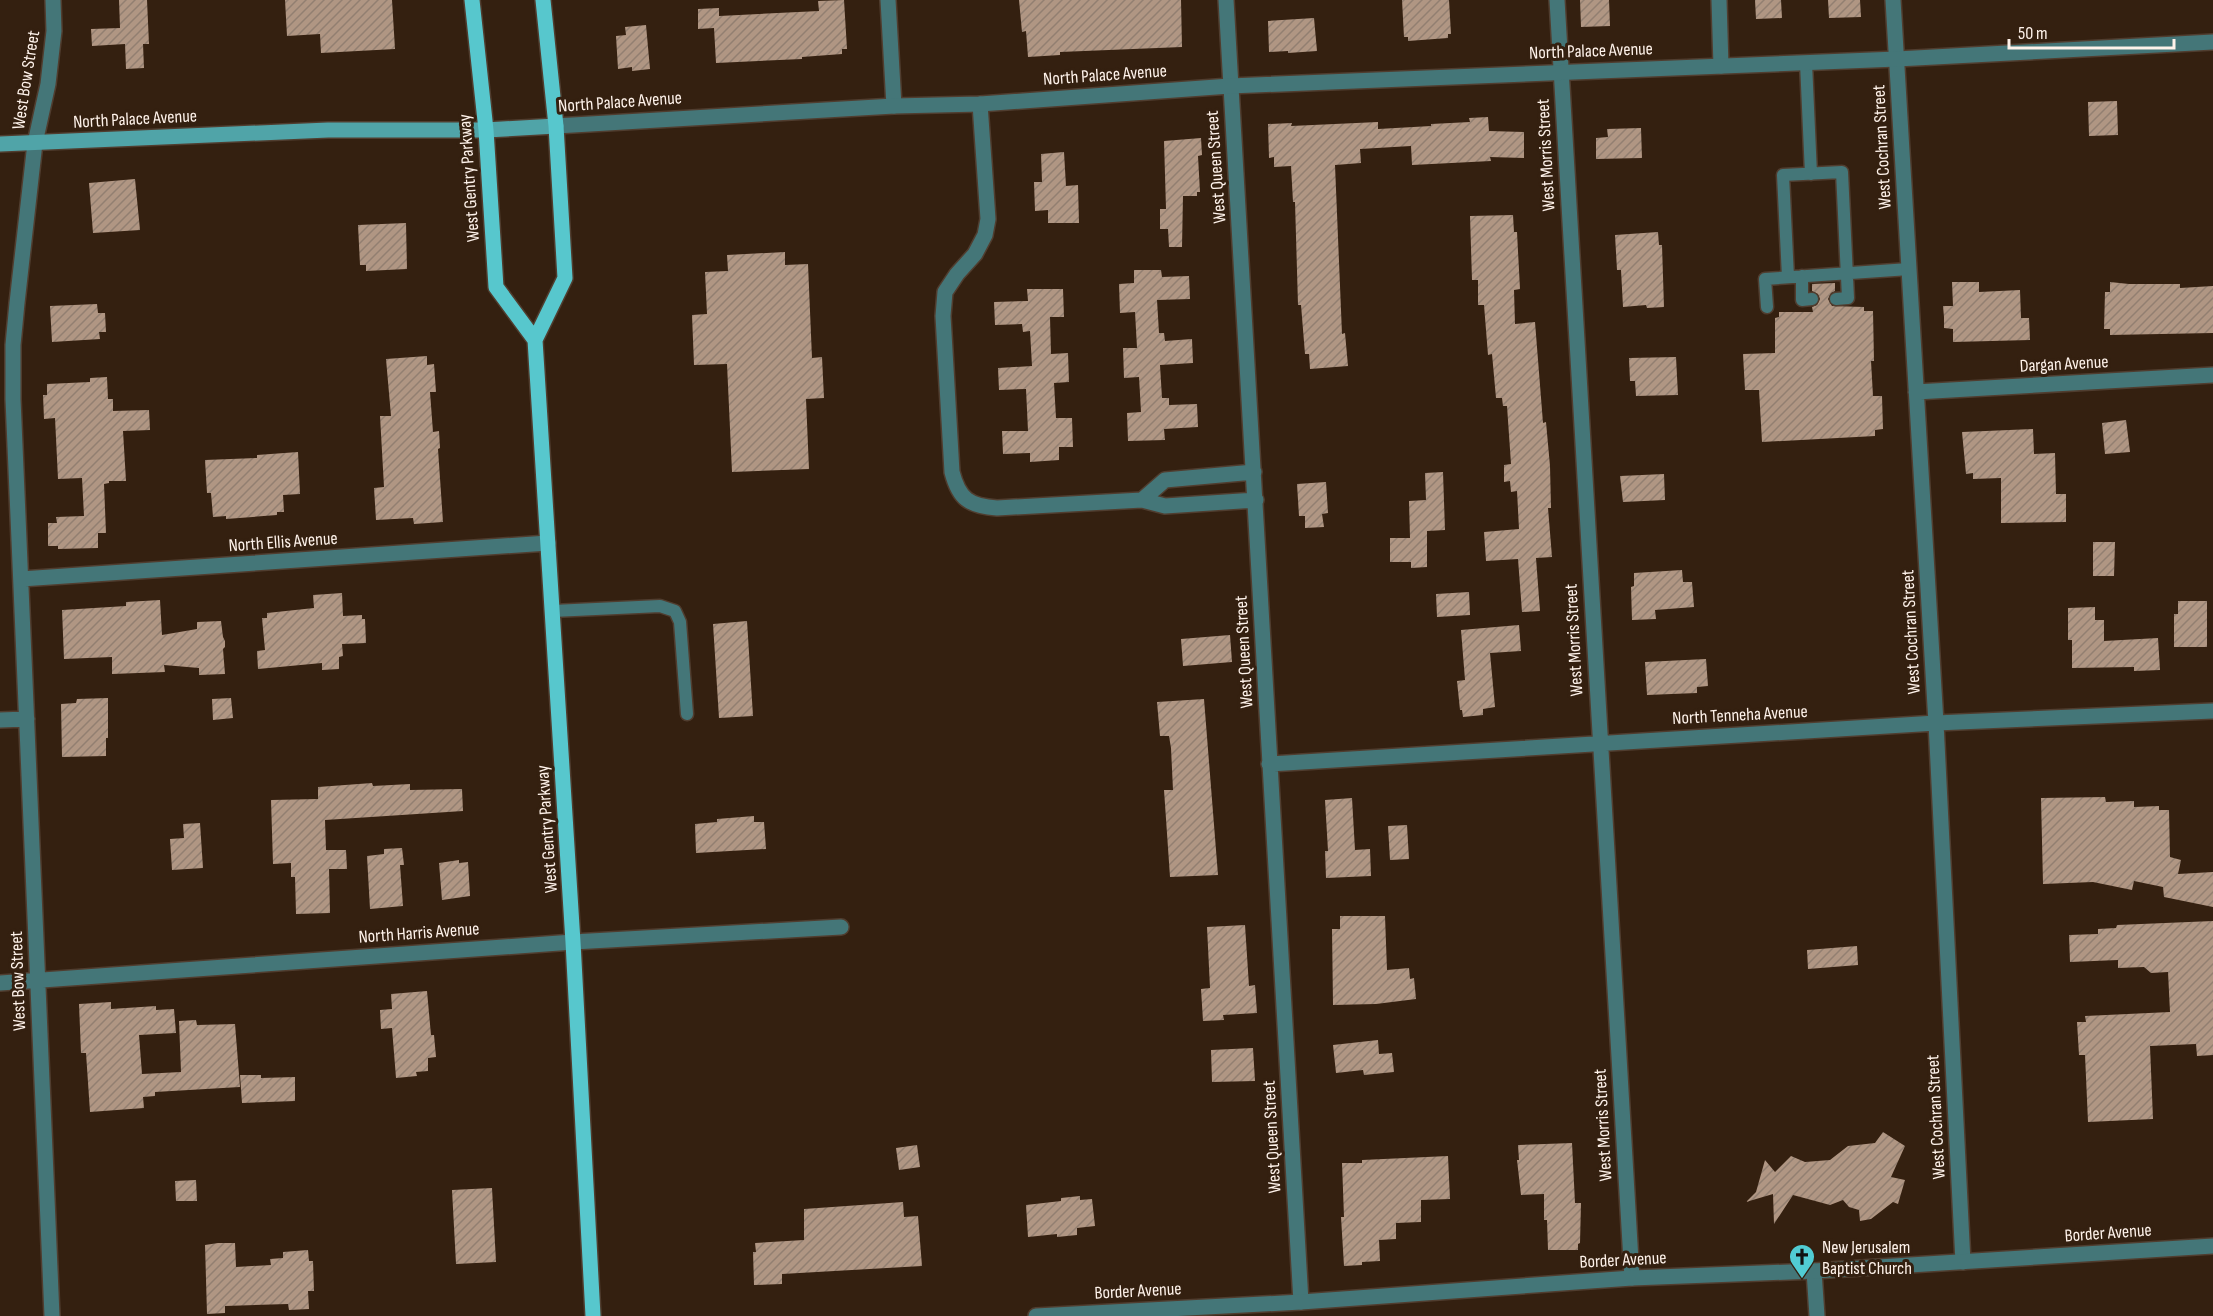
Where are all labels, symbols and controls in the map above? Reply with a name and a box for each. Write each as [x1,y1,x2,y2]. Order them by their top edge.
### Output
scale bar [2009,12,2174,50]
text: 50 m [2018,23,2048,44]
street label: West Bow Street [8,29,44,131]
street label: North Palace Avenue [1529,38,1653,64]
street label: North Palace Avenue [1042,60,1168,90]
street label: West Cochran Street [1868,84,1896,210]
street label: North Palace Avenue [557,87,683,117]
street label: West Morris Street [1533,98,1559,212]
street label: North Palace Avenue [73,105,197,133]
street label: West Queen Street [1202,109,1230,224]
street label: West Gentry Parkway [454,113,484,243]
street label: Dargan Avenue [2019,351,2109,377]
street label: North Ellis Avenue [228,528,338,556]
street label: West Cochran Street [1897,569,1925,695]
street label: West Morris Street [1561,583,1587,697]
street label: West Queen Street [1231,595,1257,709]
street label: North Tenneha Avenue [1672,701,1808,729]
street label: West Gentry Parkway [532,764,562,894]
street label: North Harris Avenue [358,918,480,948]
street label: West Bow Street [6,930,30,1031]
street label: West Cochran Street [1922,1054,1950,1180]
street label: West Morris Street [1590,1068,1616,1182]
street label: West Queen Street [1259,1080,1285,1194]
street label: Border Avenue [2064,1219,2152,1247]
place label: New Jerusalem Baptist Church [1822,1237,1912,1279]
church icon: New Jerusalem Baptist Church [1787,1242,1817,1280]
street label: Border Avenue [1579,1247,1667,1273]
street label: Border Avenue [1094,1278,1182,1304]

